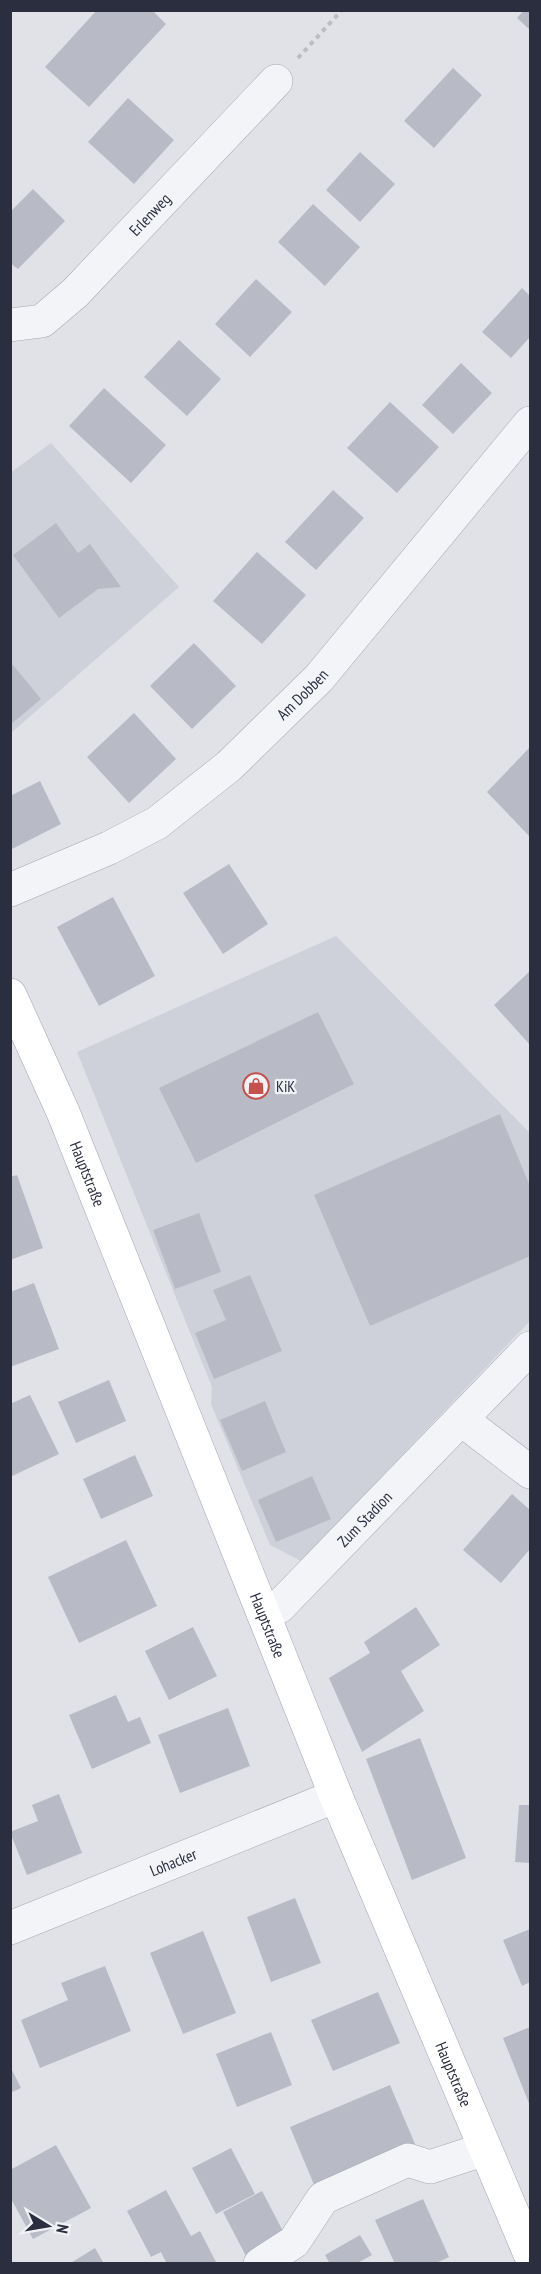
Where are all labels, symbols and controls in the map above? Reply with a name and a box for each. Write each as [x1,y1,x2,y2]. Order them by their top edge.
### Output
street label: Erlenweg [125,189,175,240]
street label: Am Dobben [272,665,332,724]
shop icon: KiK [241,1071,271,1101]
place label: KiK [276,1076,295,1096]
street label: Hauptstraße [66,1138,110,1209]
street label: Zum Stadion [333,1487,396,1551]
street label: Hauptstraße [246,1590,290,1661]
street label: Lohacker [147,1843,200,1880]
street label: Hauptstraße [431,2039,476,2110]
north arrow [18,2196,78,2256]
text: N [52,2223,73,2235]

